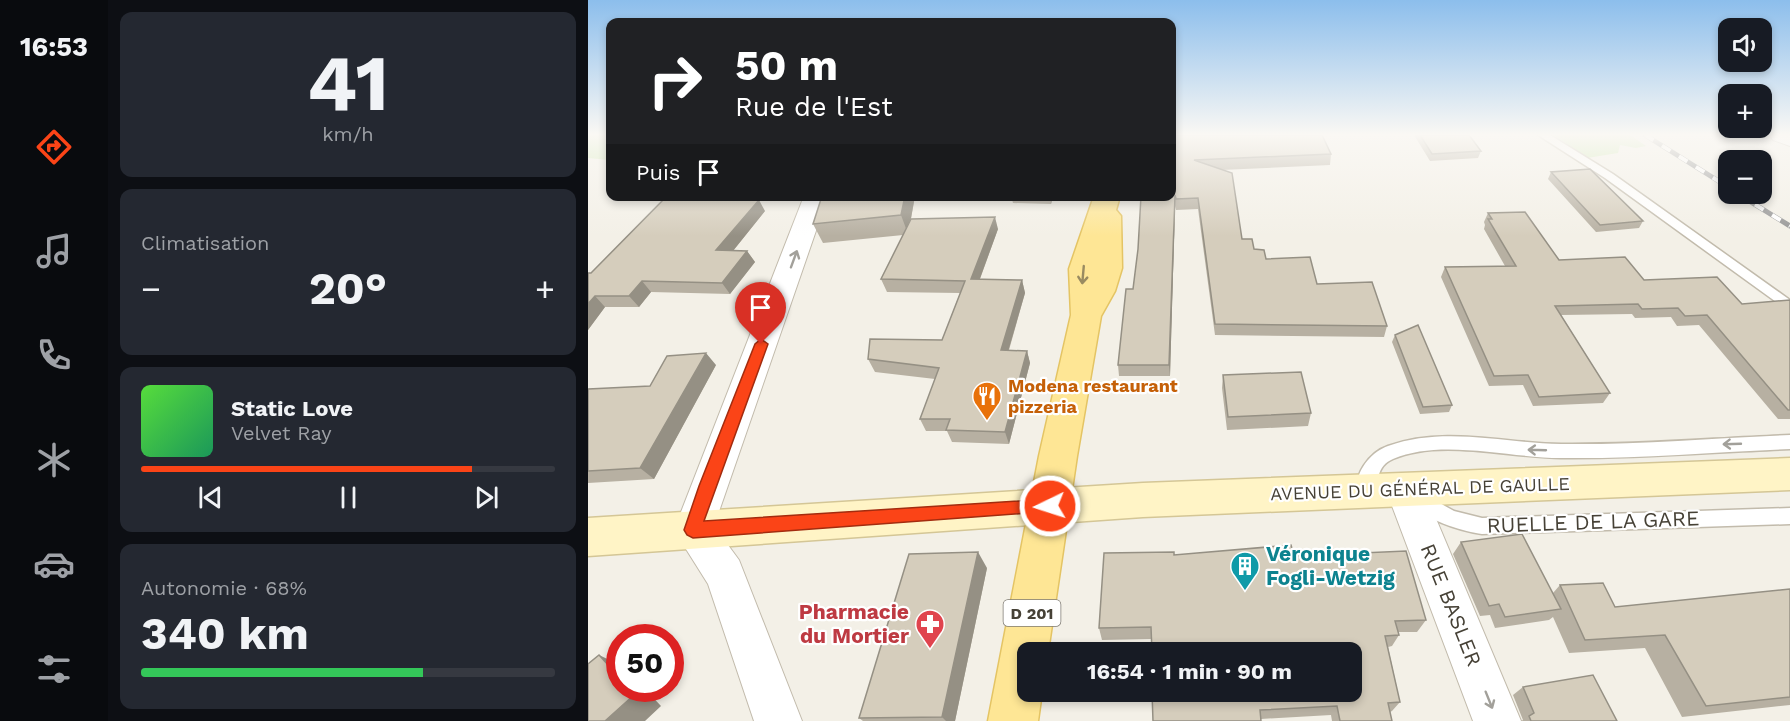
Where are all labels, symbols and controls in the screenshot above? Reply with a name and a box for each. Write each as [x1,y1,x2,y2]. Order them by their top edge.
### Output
map controls [1718,18,1772,204]
button: sound [1718,18,1772,72]
text: 16:53 [20,31,88,63]
text: 41 [307,37,389,129]
text: 50 m [735,41,838,90]
icon: right [636,42,714,120]
button: + [1718,84,1772,138]
text: Rue de l'Est [735,91,893,123]
text: km/h [322,122,374,146]
icon: directions [33,126,75,168]
button: − [1718,150,1772,204]
icon: arrive [692,156,725,189]
text: Puis [636,160,680,185]
icon: music [33,230,75,272]
text: Climatisation [141,231,269,255]
one-way arrow [789,250,800,268]
text: 20° [309,262,387,315]
one-way arrow [1077,265,1088,284]
text: − [141,269,161,308]
text: + [535,269,555,308]
pin [735,282,786,344]
icon: arrive [744,291,777,324]
icon: phone [33,334,75,376]
place label: Modena restaurant pizzeria [1008,375,1178,417]
restaurant icon: Modena restaurant pizzeria [971,380,1003,422]
text: Static Love [231,396,353,421]
text: Velvet Ray [231,421,332,445]
icon: climate [33,439,75,481]
one-way arrow [1722,439,1742,450]
one-way arrow [1527,444,1547,456]
street label: AVENUE DU GÉNÉRAL DE GAULLE [1270,473,1570,504]
position arrow [1018,474,1082,538]
icon: previous [194,481,227,514]
icon: pause [332,481,365,514]
icon: next [470,481,503,514]
street label: RUELLE DE LA GARE [1486,505,1700,538]
street label: RUE BASLER [1416,540,1487,670]
place label: Véronique Fogli-Wetzig [1266,541,1395,590]
icon: car [33,543,75,585]
building icon: Véronique Fogli-Wetzig [1229,550,1261,592]
text: Autonomie · 68% [141,576,307,600]
place label: Pharmacie du Mortier [799,599,909,648]
road number: D 201 [1004,600,1060,626]
text: 340 km [141,607,309,660]
pharmacy icon: Pharmacie du Mortier [914,608,946,650]
speed limit sign: 50 [606,624,684,702]
icon: filters [33,648,75,690]
text: 16:54 · 1 min · 90 m [1087,659,1292,684]
one-way arrow [1484,690,1495,709]

